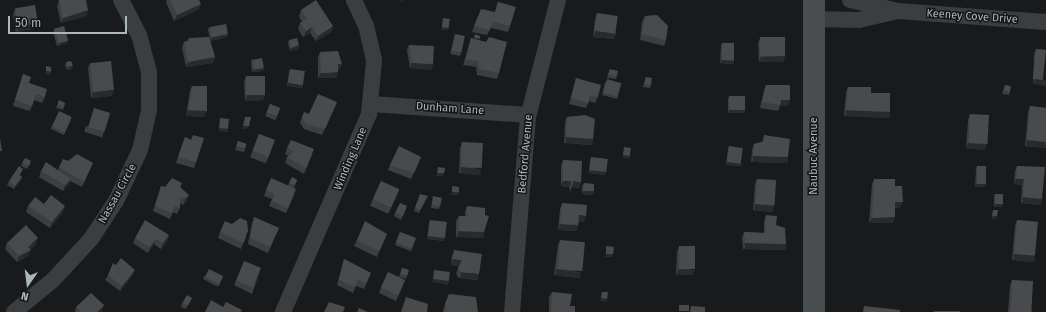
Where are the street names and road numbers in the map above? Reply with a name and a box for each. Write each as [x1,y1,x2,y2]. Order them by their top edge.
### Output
street label: Keeney Cove Drive [926,7,1018,27]
street label: Dunham Lane [415,100,485,118]
street label: Bedford Avenue [516,114,536,194]
street label: Naubuc Avenue [807,117,821,195]
street label: Winding Lane [332,125,370,193]
street label: Nassau Circle [96,162,140,226]

